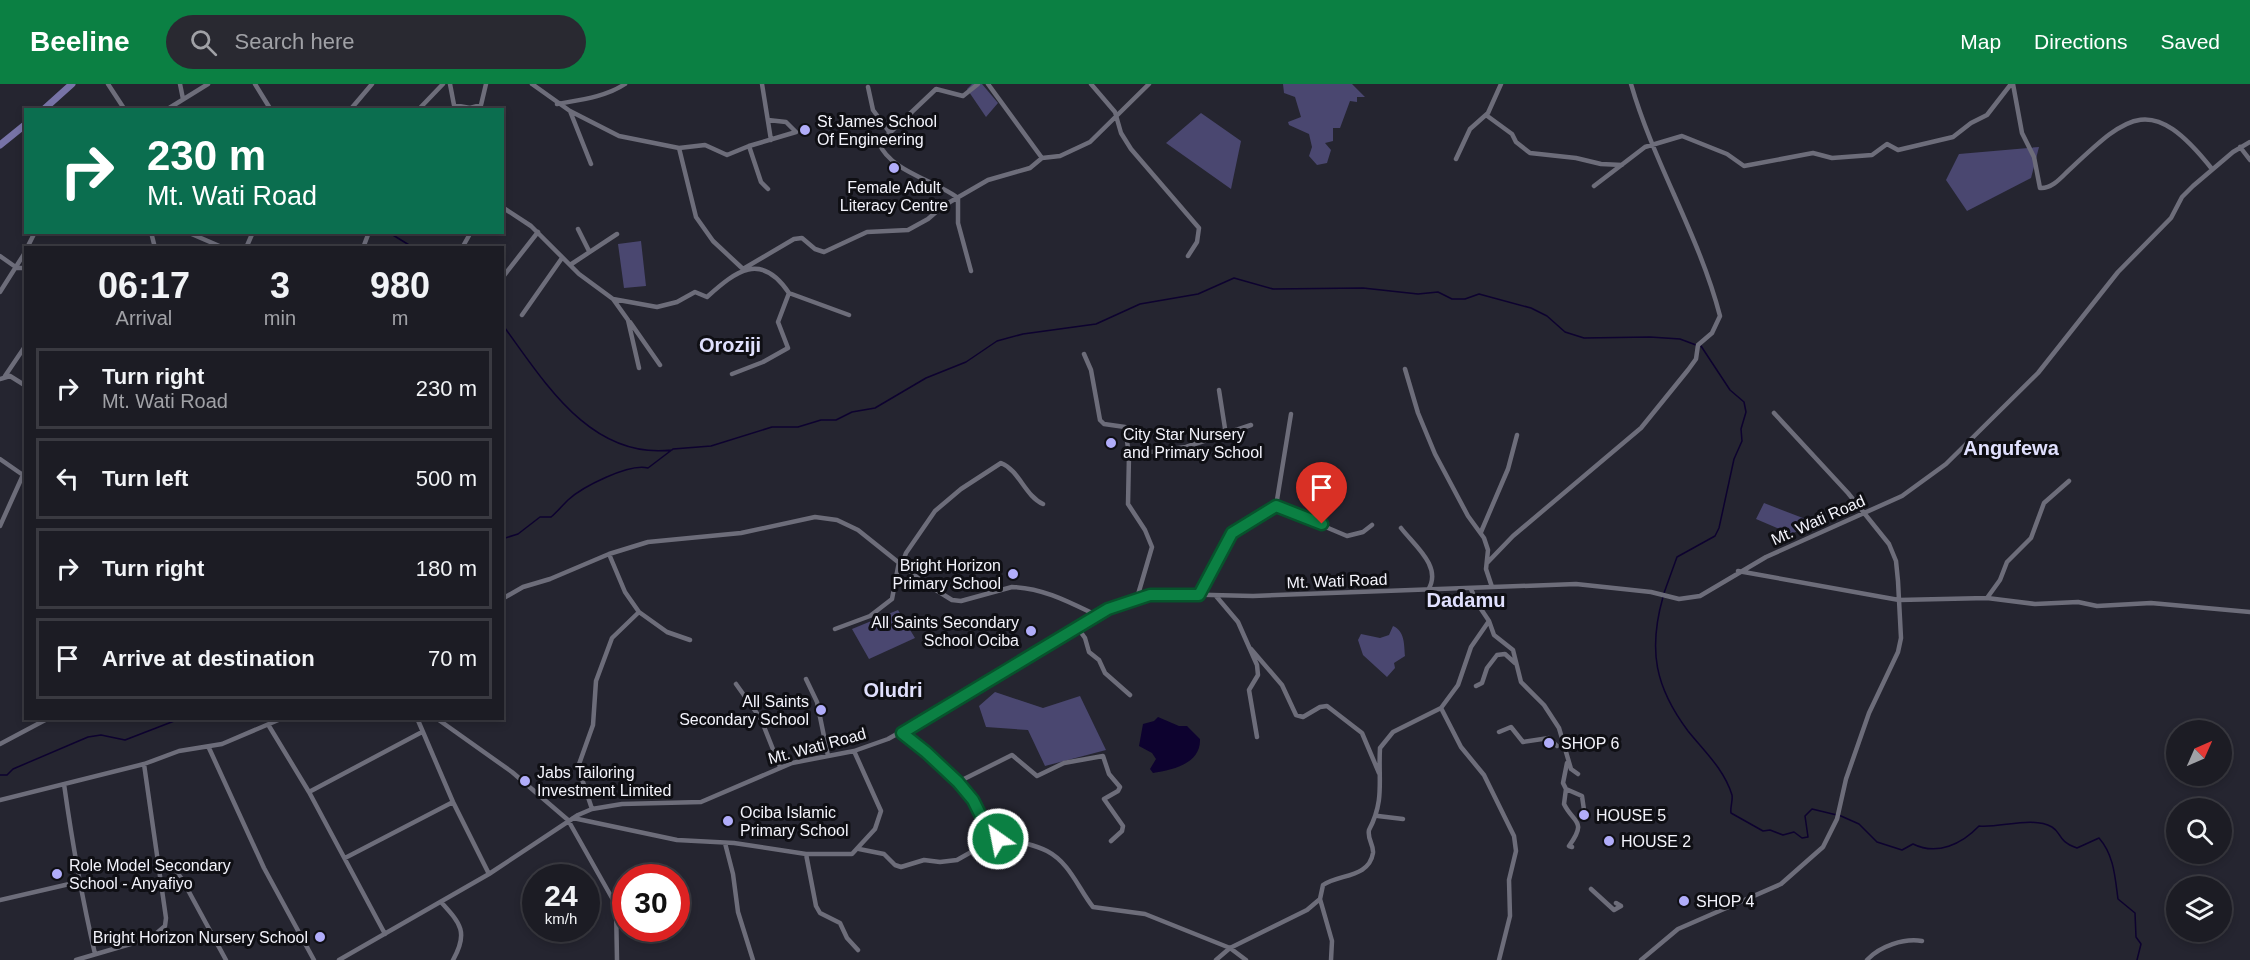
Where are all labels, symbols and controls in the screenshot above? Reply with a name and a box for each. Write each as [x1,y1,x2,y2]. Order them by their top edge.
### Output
search box [166,15,586,69]
text: Beeline [30,26,130,57]
icon: search [187,26,220,59]
text: Search here [235,29,354,54]
text: Map [1960,30,2001,53]
text: Directions [2034,30,2127,53]
text: Saved [2160,30,2220,53]
place label: St James School Of Engineering [817,113,937,148]
marker: St James School Of Engineering [798,123,812,137]
icon: right [48,132,126,210]
text: 230 m [147,132,266,179]
marker: Female Adult Literacy Centre [887,161,901,175]
place label: Female Adult Literacy Centre [840,179,948,214]
text: Mt. Wati Road [147,181,317,211]
text: 06:17 [98,265,190,306]
text: 3 [270,265,290,306]
text: 980 [370,265,430,306]
text: Arrival [116,307,172,329]
text: min [264,307,296,329]
text: m [392,307,408,329]
district label: Oroziji [699,334,761,356]
text: Turn right [102,364,204,389]
icon: right [51,372,84,405]
text: 230 m [416,376,477,401]
text: Mt. Wati Road [102,390,228,412]
place label: City Star Nursery and Primary School [1123,426,1263,461]
marker: City Star Nursery and Primary School [1104,436,1118,450]
district label: Angufewa [1963,437,2060,459]
icon: left [51,462,84,495]
pin [1296,462,1347,524]
text: Turn left [102,466,188,491]
text: 500 m [416,466,477,491]
icon: arrive [1305,471,1338,504]
street label: Mt. Wati Road [1769,492,1867,548]
icon: right [51,552,84,585]
text: Turn right [102,556,204,581]
text: 180 m [416,556,477,581]
place label: Bright Horizon Primary School [893,557,1001,592]
marker: Bright Horizon Primary School [1006,567,1020,581]
street label: Mt. Wati Road [1286,571,1388,591]
district label: Dadamu [1427,589,1505,611]
place label: All Saints Secondary School Ociba [871,614,1019,649]
marker: All Saints Secondary School Ociba [1024,624,1038,638]
icon: arrive [51,642,84,675]
text: Arrive at destination [102,646,315,671]
text: 70 m [428,646,477,671]
district label: Oludri [864,679,922,701]
place label: All Saints Secondary School [679,693,809,728]
marker: All Saints Secondary School [814,703,828,717]
north arrow [2166,720,2232,786]
map controls [2166,720,2232,942]
street label: Mt. Wati Road [766,725,868,767]
place label: SHOP 6 [1561,735,1620,752]
marker: SHOP 6 [1542,736,1556,750]
place label: Jabs Tailoring Investment Limited [537,764,671,799]
marker: Jabs Tailoring Investment Limited [518,774,532,788]
button: search [2166,798,2232,864]
place label: Ociba Islamic Primary School [740,804,848,839]
position arrow [966,807,1030,871]
place label: HOUSE 5 [1596,807,1666,824]
marker: HOUSE 5 [1577,808,1591,822]
marker: Ociba Islamic Primary School [721,814,735,828]
place label: HOUSE 2 [1621,833,1691,850]
marker: HOUSE 2 [1602,834,1616,848]
place label: Role Model Secondary School - Anyafiyo [69,857,231,892]
speed limit sign: 30 [612,864,690,942]
marker: Role Model Secondary School - Anyafiyo [50,867,64,881]
button: layers [2166,876,2232,942]
text: 24 [544,879,578,912]
place label: SHOP 4 [1696,893,1755,910]
marker: SHOP 4 [1677,894,1691,908]
text: km/h [545,910,577,927]
place label: Bright Horizon Nursery School [93,929,308,946]
marker: Bright Horizon Nursery School [313,930,327,944]

